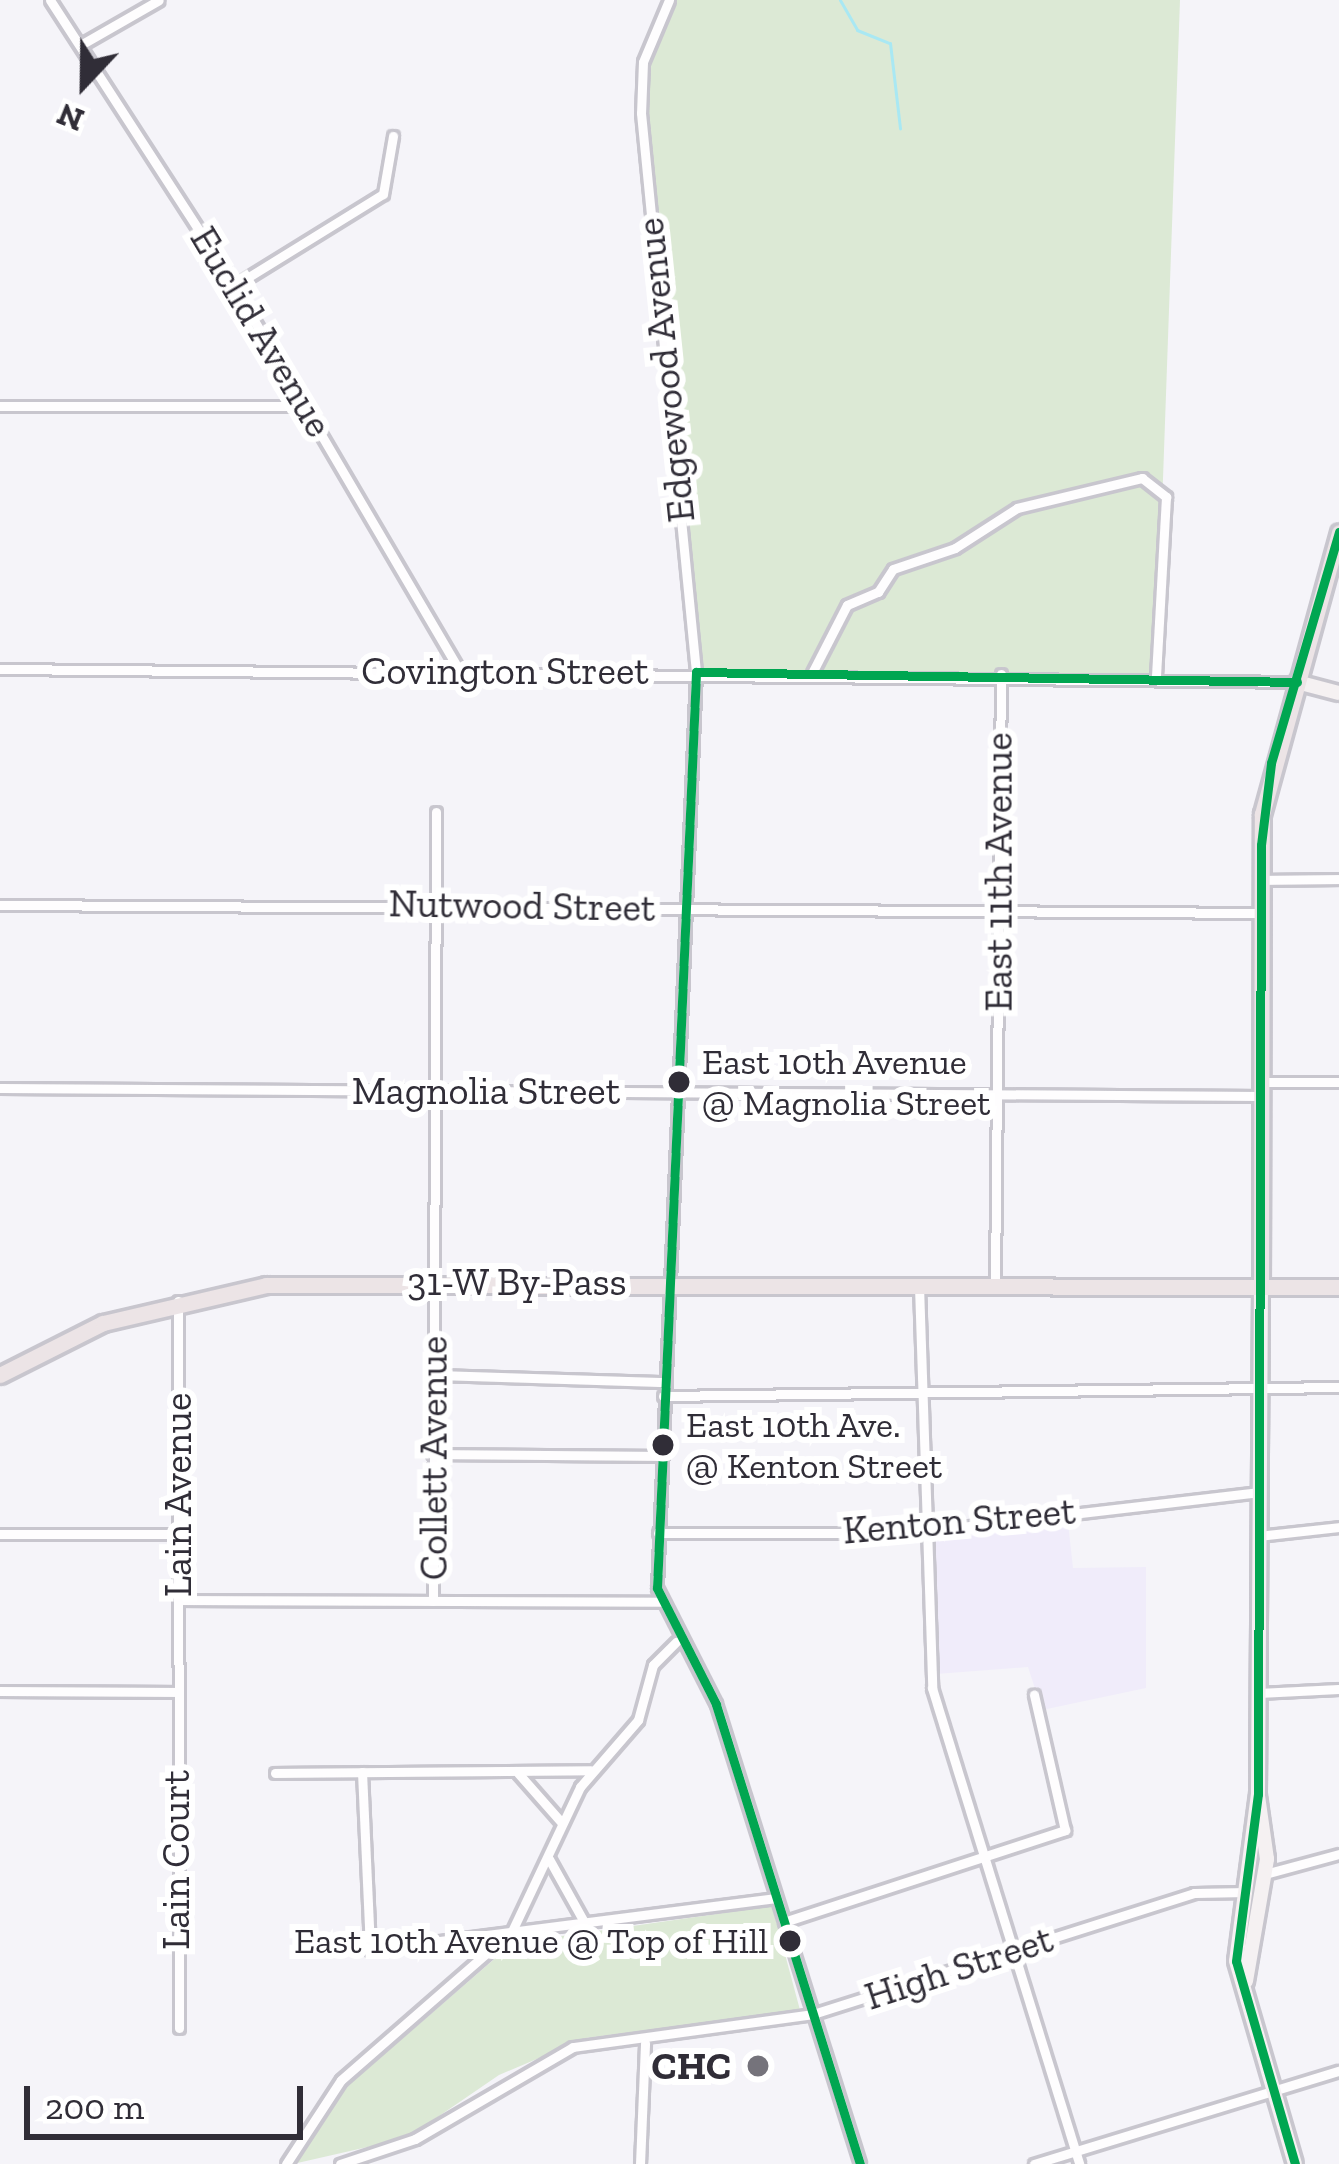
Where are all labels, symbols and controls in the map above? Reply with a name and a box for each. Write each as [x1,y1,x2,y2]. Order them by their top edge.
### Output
north arrow [24,24,144,144]
text: N [51,95,89,141]
street label: Edgewood Avenue [627,215,705,525]
street label: Euclid Avenue [180,218,342,446]
street label: Covington Street [361,648,649,694]
street label: East 11th Avenue [976,732,1022,1012]
street label: Nutwood Street [388,880,656,932]
place label: East 10th Avenue @ Magnolia Street [702,1039,990,1124]
street label: Magnolia Street [352,1068,620,1114]
marker: East 10th Avenue @ Magnolia Street [668,1071,690,1093]
street label: 31-W By-Pass [407,1259,627,1305]
street label: Collett Avenue [411,1335,457,1581]
street label: Lain Avenue [155,1392,201,1598]
place label: East 10th Ave. @ Kenton Street [686,1402,942,1487]
marker: East 10th Ave. @ Kenton Street [652,1434,674,1456]
street label: Kenton Street [841,1488,1077,1554]
street label: Lain Court [153,1770,199,1950]
street label: High Street [859,1916,1059,2020]
place label: East 10th Avenue @ Top of Hill [292,1919,768,1963]
marker: East 10th Avenue @ Top of Hill [779,1930,801,1952]
place label: CHC [652,2043,731,2089]
marker: CHC [742,2050,774,2082]
scale bar [30,2062,309,2136]
text: 200 m [45,2085,144,2128]

